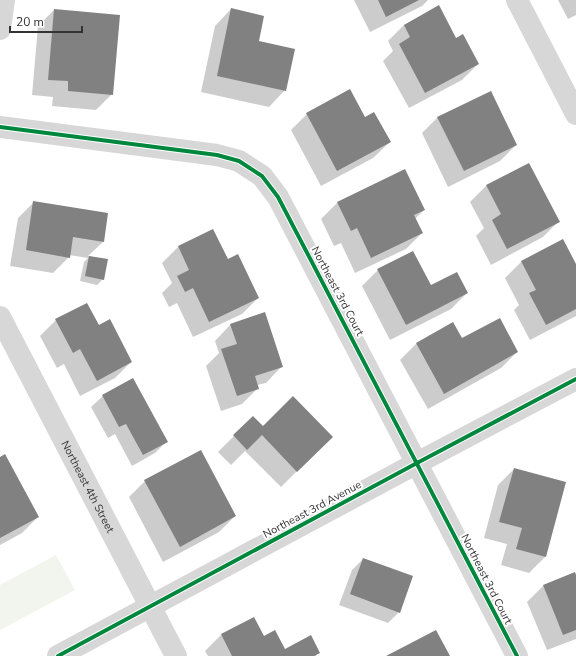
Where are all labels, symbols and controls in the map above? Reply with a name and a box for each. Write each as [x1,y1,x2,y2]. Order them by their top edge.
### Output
scale bar [10,8,82,34]
text: 20 m [16,14,44,30]
street label: Northeast 3rd Court [308,244,368,339]
street label: Northeast 4th Street [57,438,118,536]
street label: Northeast 3rd Avenue [260,477,364,542]
street label: Northeast 3rd Court [457,532,516,627]

